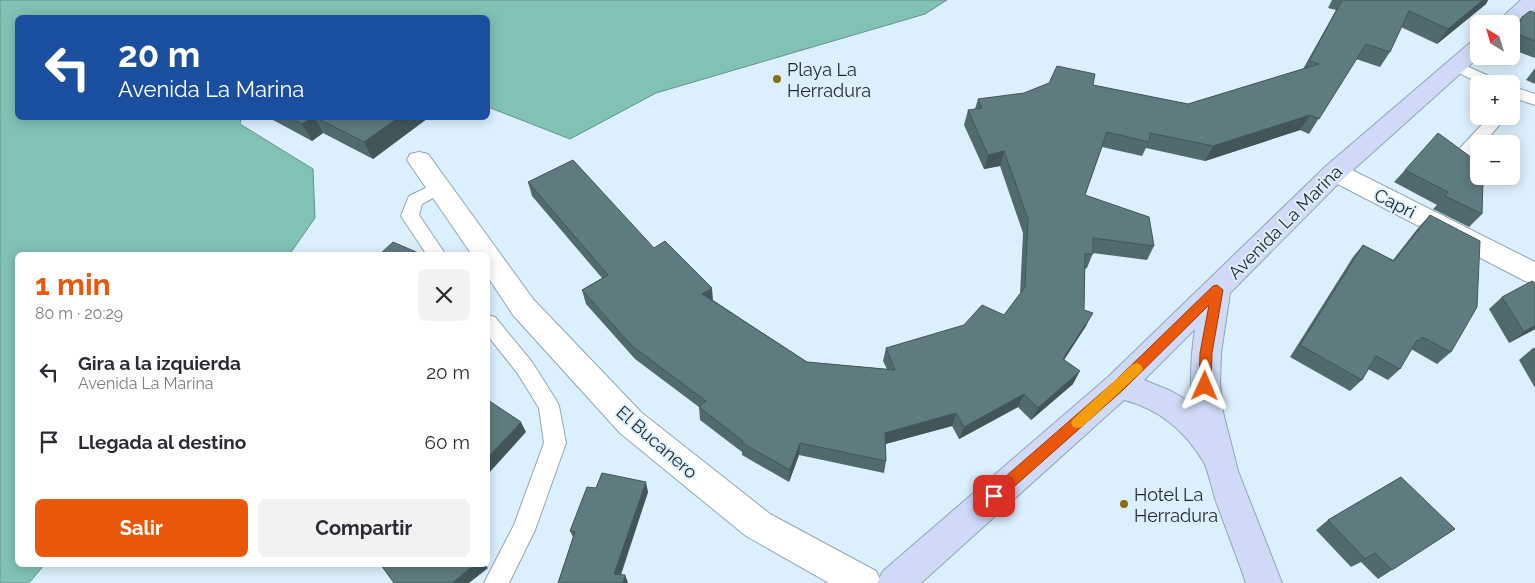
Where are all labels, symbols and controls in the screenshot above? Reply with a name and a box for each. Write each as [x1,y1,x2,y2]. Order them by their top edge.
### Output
north arrow [1470,15,1520,65]
map controls [1470,15,1520,185]
text: 20 m [118,34,200,75]
icon: left [35,35,100,100]
place label: Playa La Herradura [787,59,871,101]
marker: Playa La Herradura [771,73,783,85]
button: + [1470,75,1520,125]
text: Avenida La Marina [118,76,304,102]
button: − [1470,135,1520,185]
street label: Avenida La Marina [1224,161,1346,283]
street label: Capri [1371,184,1419,222]
text: 1 min [35,267,111,302]
button: close [418,269,470,321]
text: 80 m · 20:29 [35,304,123,323]
text: Gira a la izquierda [78,352,241,374]
icon: left [35,358,63,386]
position arrow [1178,359,1230,411]
text: 20 m [426,361,470,383]
text: Avenida La Marina [78,374,213,393]
street label: El Bucanero [612,401,702,483]
icon: arrive [35,428,63,456]
text: Llegada al destino [78,431,246,453]
text: 60 m [425,431,470,453]
pin [973,475,1015,517]
icon: arrive [980,482,1008,510]
place label: Hotel La Herradura [1134,484,1218,526]
marker: Hotel La Herradura [1118,498,1130,510]
button: Salir [35,499,248,557]
button: Compartir [258,499,470,557]

